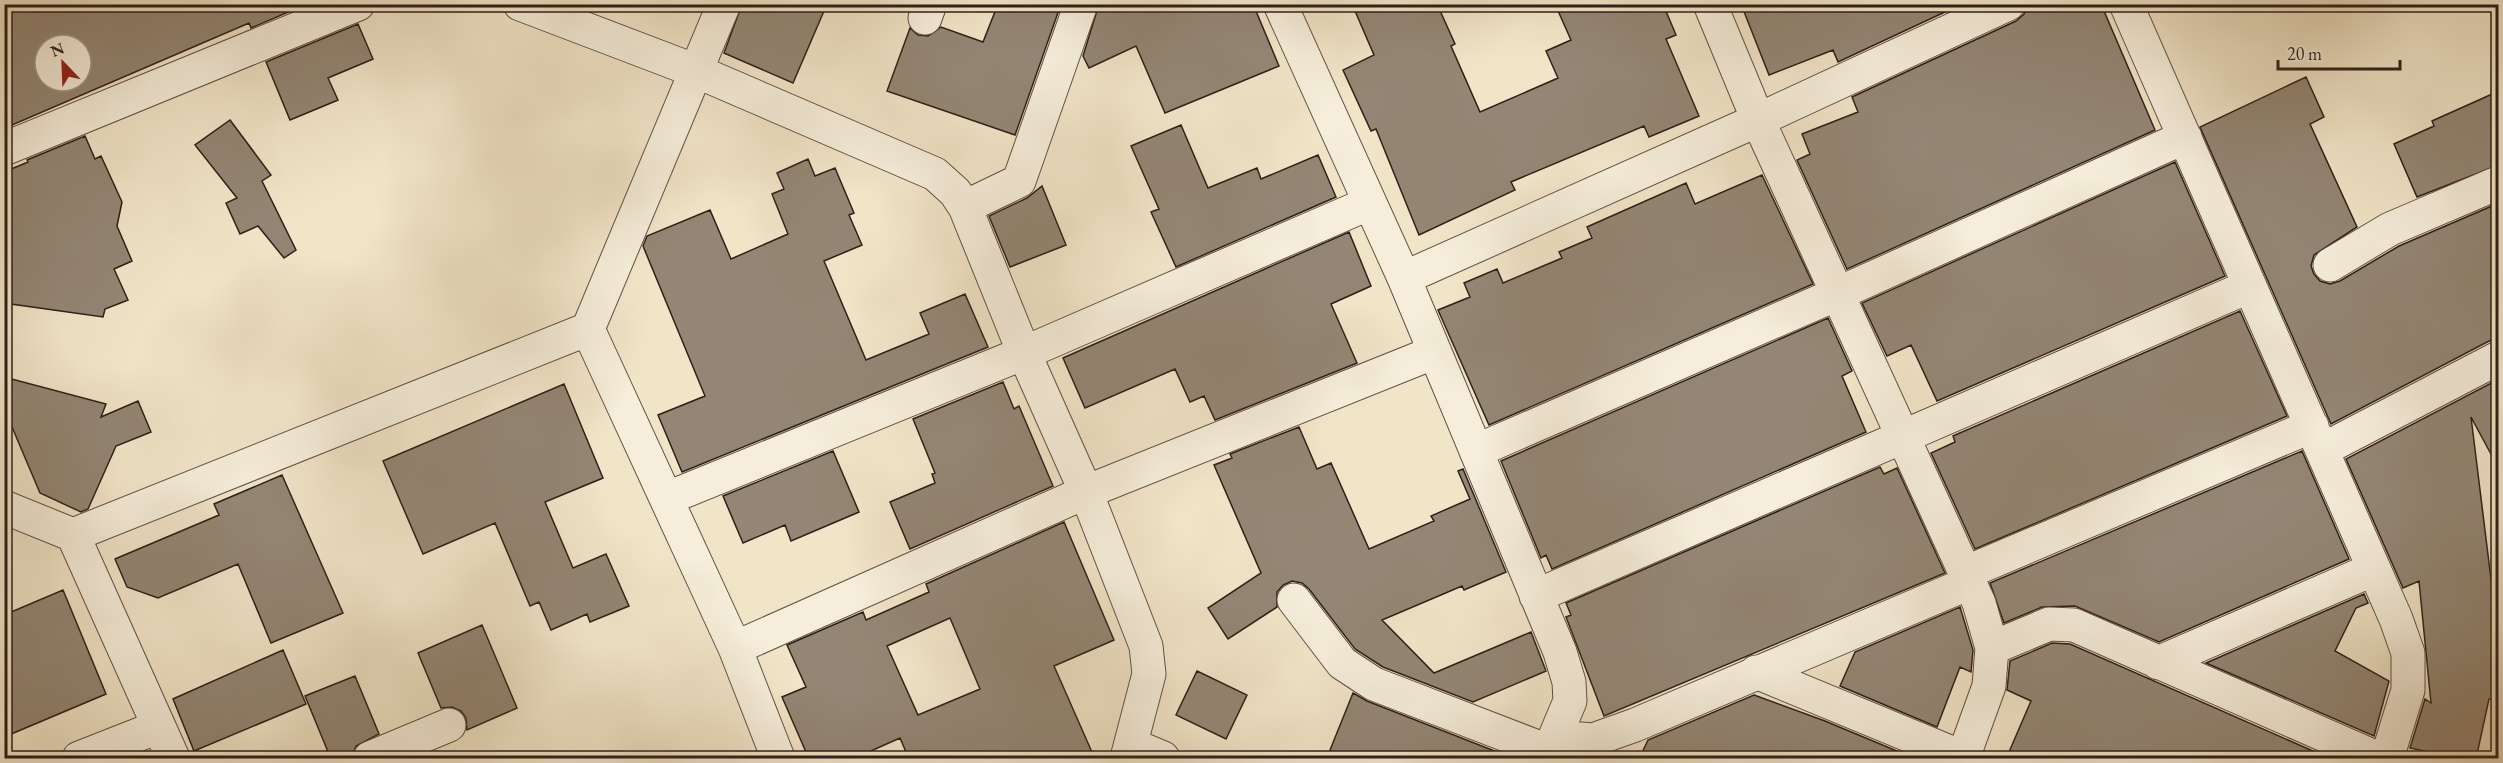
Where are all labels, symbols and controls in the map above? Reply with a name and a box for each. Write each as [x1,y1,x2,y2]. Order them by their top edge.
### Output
north arrow [33,33,93,93]
scale bar [2278,33,2400,71]
text: N [47,37,67,62]
text: 20 m [2287,42,2322,65]

